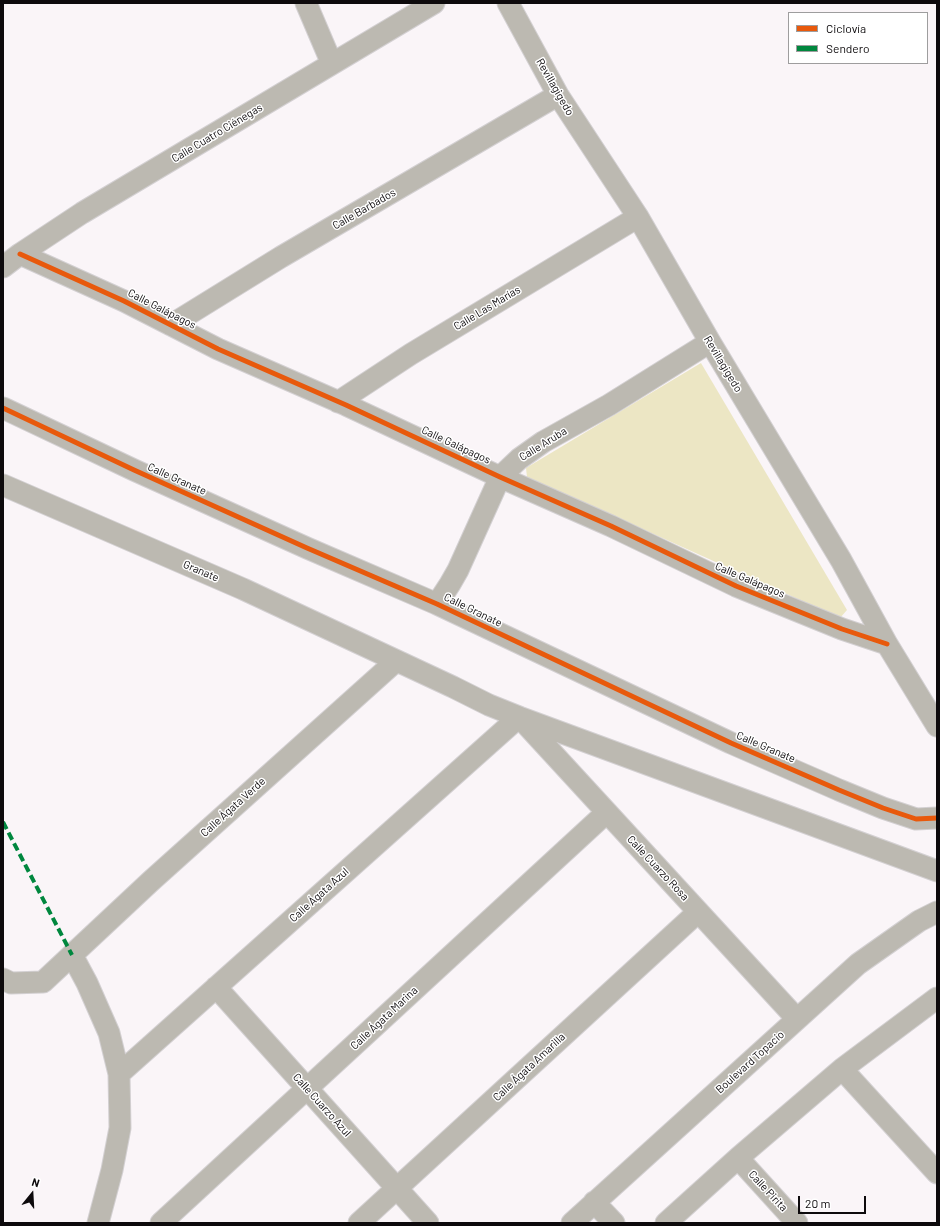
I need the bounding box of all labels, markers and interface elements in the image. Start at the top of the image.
legend [788,12,928,64]
text: Ciclovía [826,21,866,35]
text: Sendero [826,41,870,55]
street label: Revillagigedo [533,56,577,118]
street label: Calle Cuatro Ciénegas [169,101,265,165]
street label: Calle Barbados [330,186,398,232]
street label: Calle Las Marías [451,283,523,333]
street label: Calle Galápagos [126,286,198,332]
street label: Revillagigedo [701,333,745,395]
street label: Calle Galápagos [419,423,493,467]
street label: Calle Aruba [517,424,569,464]
street label: Calle Granate [146,460,208,498]
street label: Granate [181,558,221,584]
street label: Calle Galápagos [713,559,787,601]
street label: Calle Granate [442,590,504,630]
street label: Calle Granate [734,729,798,765]
street label: Calle Ágata Verde [198,774,268,840]
street label: Calle Cuarzo Rosa [624,833,692,903]
street label: Calle Ágata Azul [287,865,351,925]
street label: Calle Ágata Marina [348,984,420,1052]
street label: Boulevard Topacio [713,1028,787,1096]
street label: Calle Ágata Amarilla [490,1030,568,1104]
street label: Calle Cuarzo Azul [290,1071,354,1139]
street label: Calle Pirita [746,1168,790,1214]
north arrow [12,1174,52,1214]
text: N [30,1175,41,1189]
scale bar [800,1188,868,1214]
text: 20 m [805,1196,831,1210]

